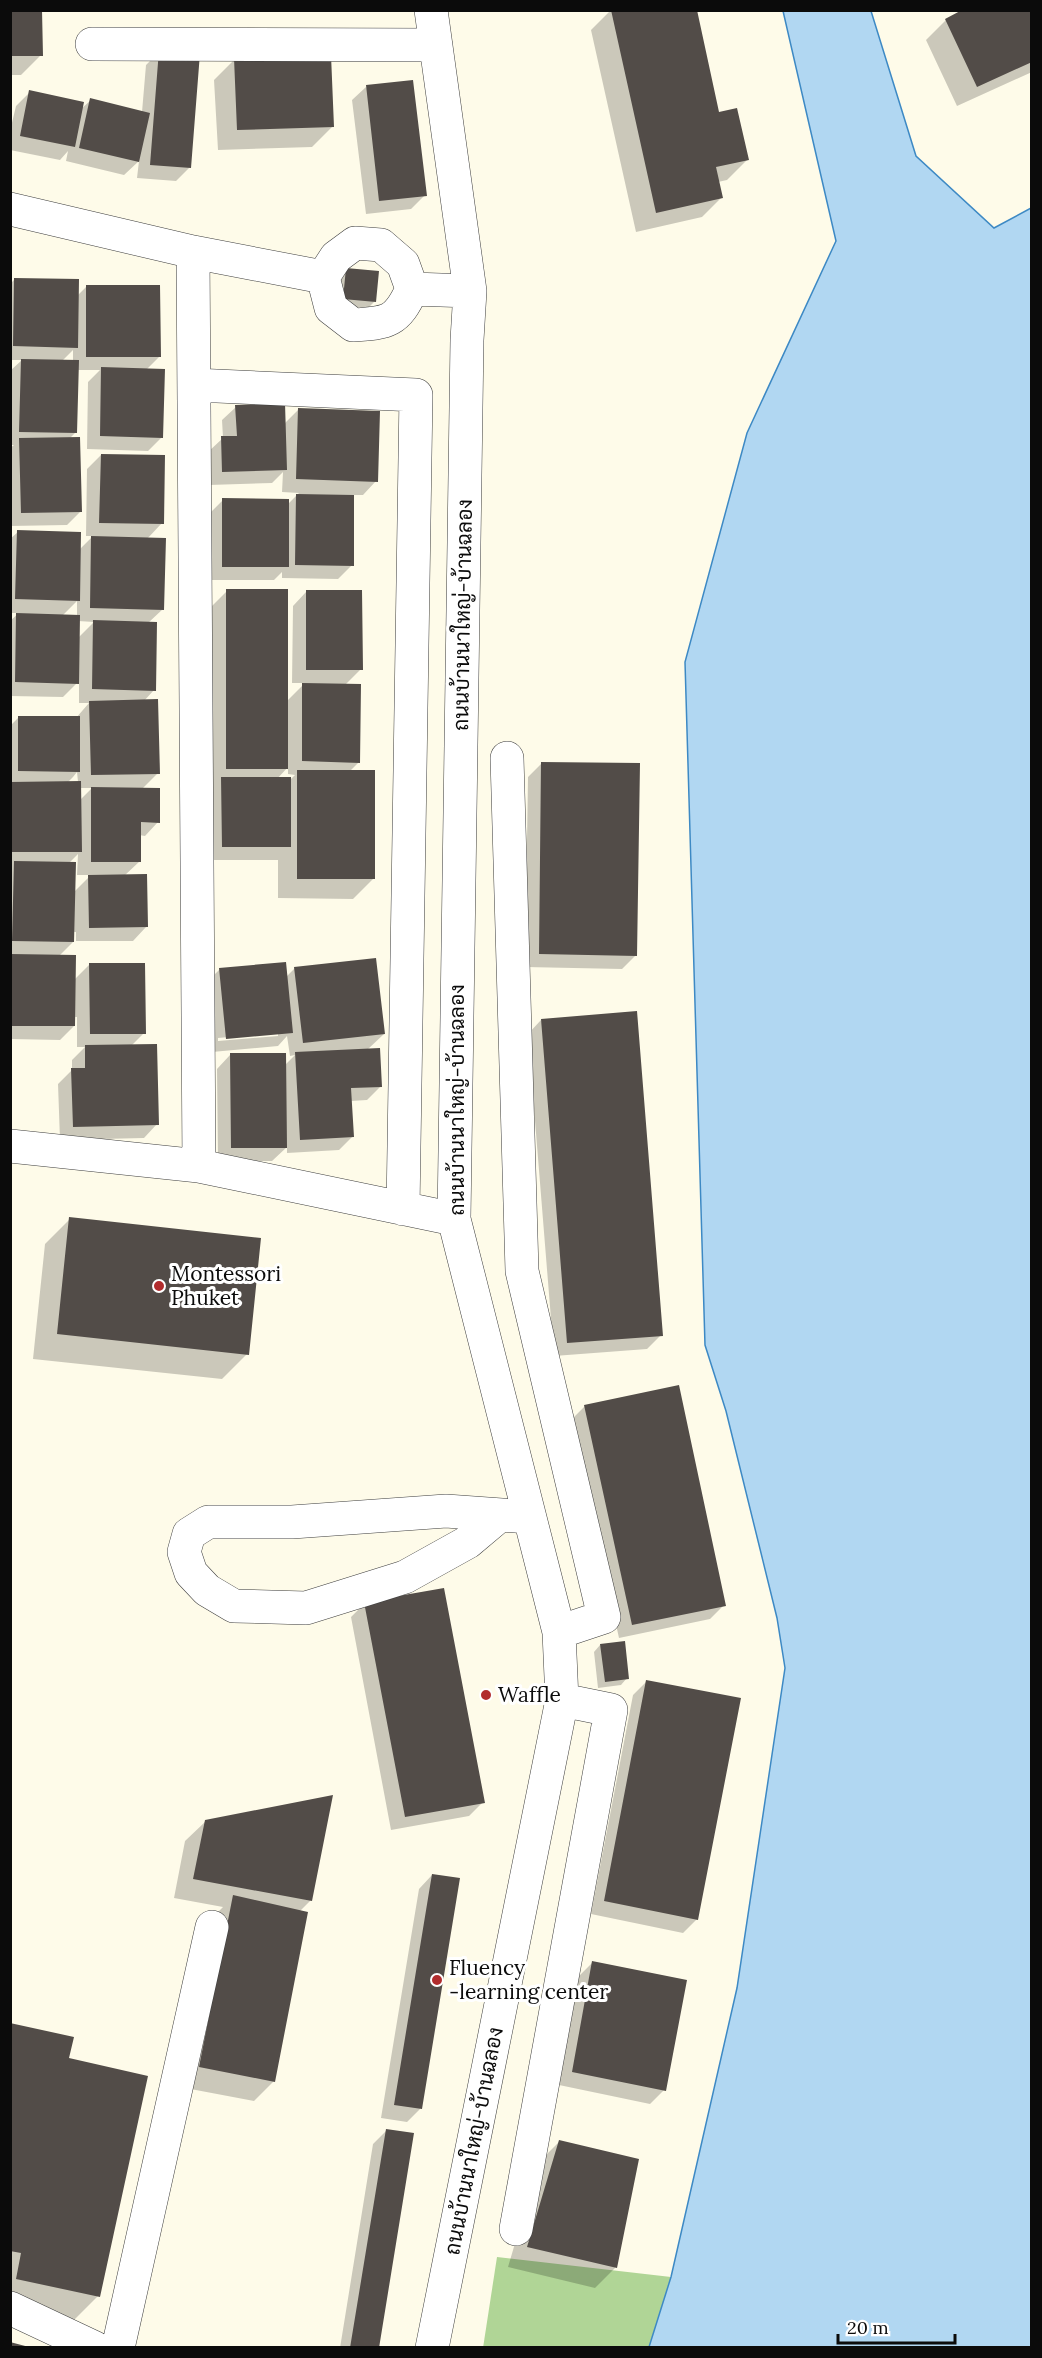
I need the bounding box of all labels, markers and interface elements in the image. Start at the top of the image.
street label: ถนนบ้านนาใหญ่-บ้านฉลอง [447,499,478,731]
street label: ถนนบ้านนาใหญ่-บ้านฉลอง [443,984,470,1216]
place label: Montessori Phuket [171,1260,281,1311]
marker: Montessori Phuket [152,1279,166,1293]
place label: Waffle [498,1681,561,1708]
marker: Waffle [479,1688,493,1702]
place label: Fluency -learning center [449,1954,608,2005]
marker: Fluency -learning center [430,1973,444,1987]
street label: ถนนบ้านนาใหญ่-บ้านฉลอง [438,2025,509,2257]
scale bar [838,2307,955,2345]
text: 20 m [847,2316,889,2339]

